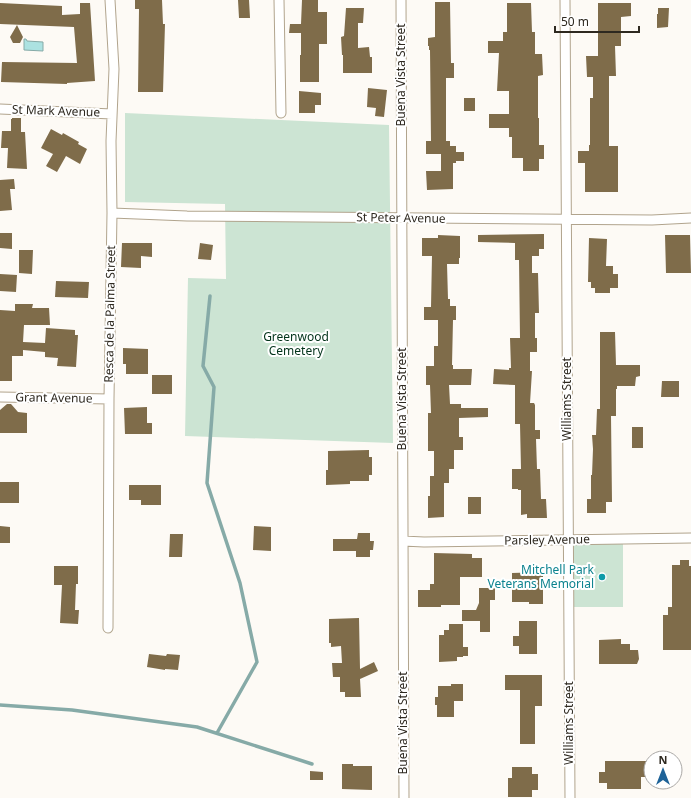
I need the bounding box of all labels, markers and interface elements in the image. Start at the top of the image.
scale bar [555,8,639,34]
text: 50 m [561,13,589,30]
street label: Buena Vista Street [392,23,409,127]
street label: St Mark Avenue [12,100,101,121]
street label: St Peter Avenue [356,208,446,227]
street label: Resca de la Palma Street [100,244,119,383]
park label: Greenwood Cemetery [263,328,329,359]
street label: Buena Vista Street [393,347,410,451]
street label: Williams Street [558,356,575,441]
street label: Grant Avenue [15,388,93,407]
street label: Parsley Avenue [504,530,590,549]
place label: Mitchell Park Veterans Memorial [487,561,595,592]
marker: Mitchell Park Veterans Memorial [597,572,607,582]
street label: Buena Vista Street [394,671,411,775]
street label: Williams Street [560,680,577,765]
north arrow [643,750,683,790]
text: N [659,752,667,767]

